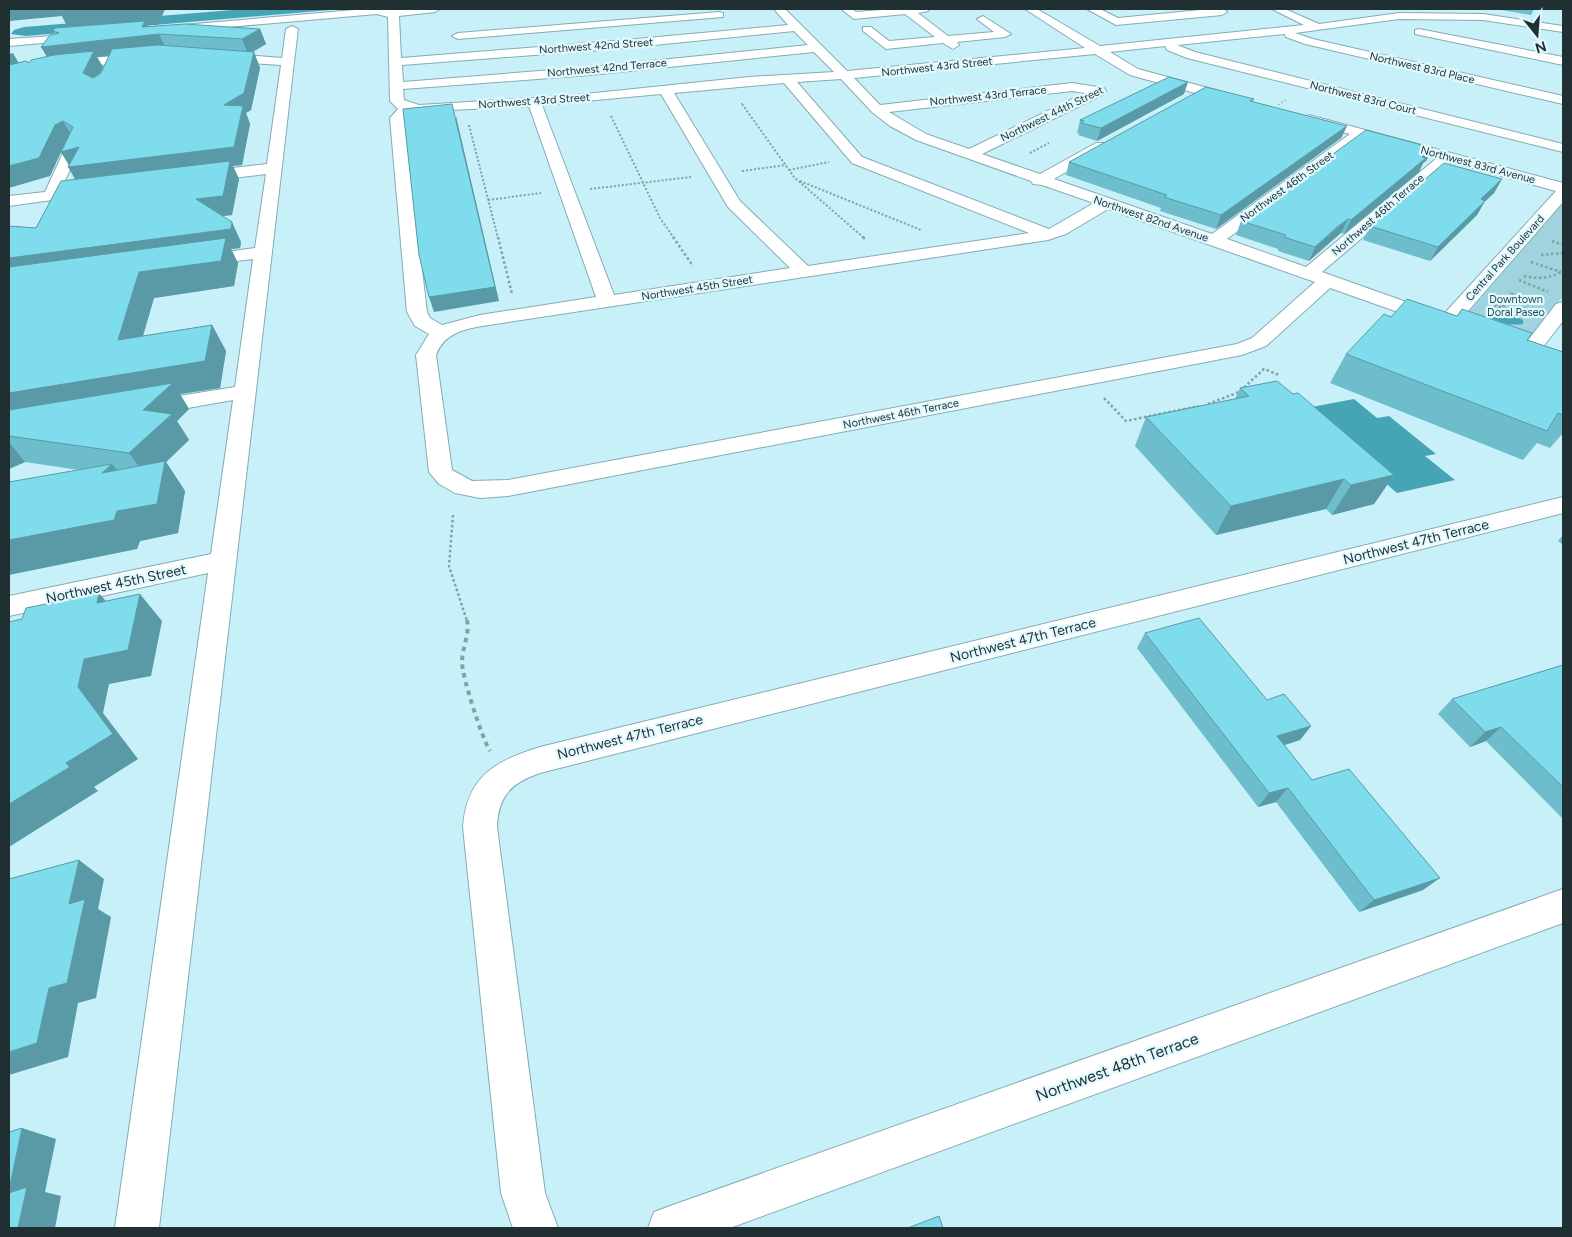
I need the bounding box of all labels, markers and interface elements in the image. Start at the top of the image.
north arrow [1512,10,1562,60]
street label: Northwest 42nd Street [538,36,654,56]
text: N [1533,37,1548,57]
street label: Northwest 83rd Place [1368,50,1476,86]
street label: Northwest 43rd Street [881,55,993,79]
street label: Northwest 42nd Terrace [547,56,667,80]
street label: Northwest 83rd Court [1308,78,1418,118]
street label: Northwest 43rd Terrace [929,83,1047,109]
street label: Northwest 44th Street [998,83,1106,145]
street label: Northwest 43rd Street [478,91,590,111]
street label: Northwest 83rd Avenue [1419,143,1537,187]
street label: Northwest 46th Street [1238,149,1336,225]
street label: Northwest 46th Terrace [1329,171,1427,259]
street label: Northwest 82nd Avenue [1092,193,1210,245]
street label: Central Park Boulevard [1463,212,1547,304]
street label: Northwest 45th Street [641,273,753,303]
park label: Downtown Doral Paseo [1487,293,1545,319]
street label: Northwest 46th Terrace [842,396,960,432]
street label: Northwest 47th Terrace [1341,516,1491,568]
street label: Northwest 45th Street [44,561,188,607]
street label: Northwest 47th Terrace [948,614,1098,666]
street label: Northwest 47th Terrace [555,711,705,763]
street label: Northwest 48th Terrace [1033,1029,1201,1105]

